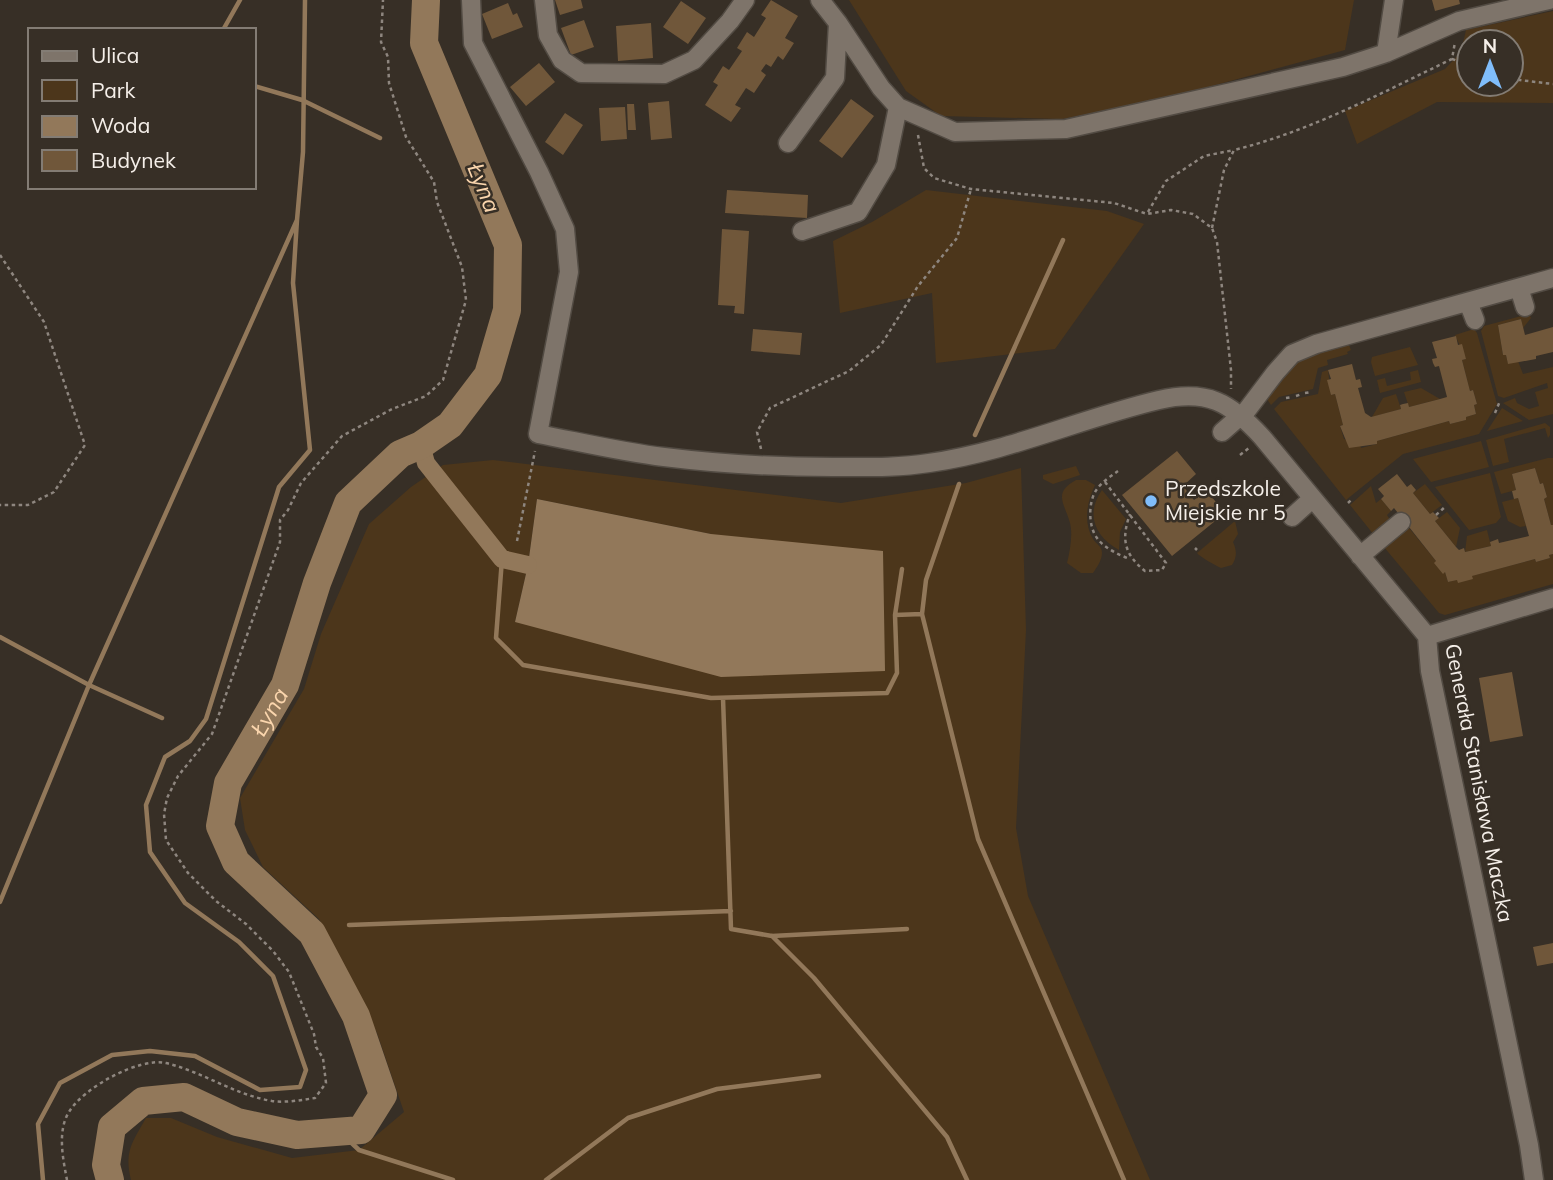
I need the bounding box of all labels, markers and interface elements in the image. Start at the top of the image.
legend [28,28,256,189]
north arrow [1455,28,1525,98]
text: N [1483,34,1497,58]
text: Ulica [91,42,139,68]
text: Park [91,77,135,103]
text: Woda [91,112,150,138]
text: Budynek [91,147,176,173]
water label: Łyna [461,158,508,217]
place label: Przedszkole Miejskie nr 5 [1165,475,1286,525]
marker: Przedszkole Miejskie nr 5 [1143,493,1159,509]
street label: Generała Stanisława Maczka [1440,641,1520,924]
water label: Łyna [243,682,294,742]

